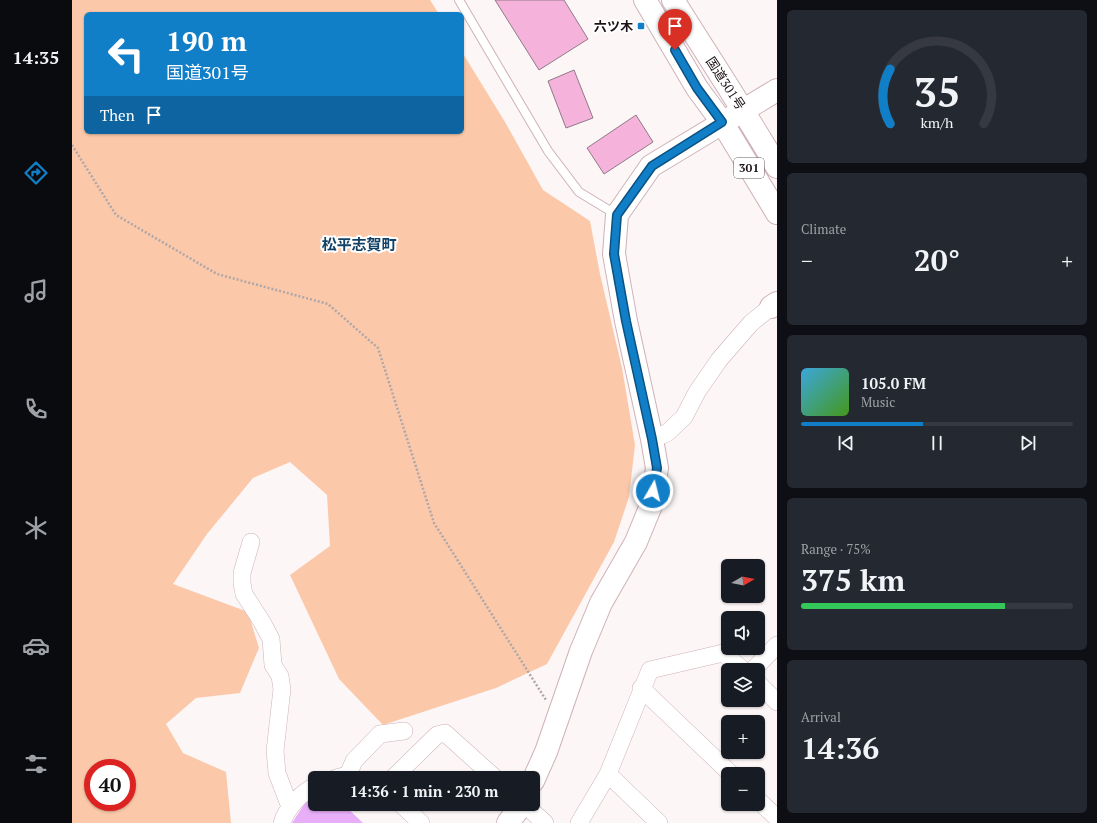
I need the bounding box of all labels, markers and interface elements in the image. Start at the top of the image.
pin [658,9,692,50]
icon: arrive [664,15,686,37]
place label: 六ツ木 [594,17,634,35]
marker: 六ツ木 [636,21,646,31]
text: 190 m [166,22,247,59]
icon: left [100,28,152,80]
text: 14:35 [13,45,59,69]
street label: 国道301号 [702,53,750,113]
text: 国道301号 [166,60,249,84]
text: 35 [913,64,961,119]
icon: arrive [143,104,165,126]
text: Then [100,105,135,125]
text: km/h [921,113,954,132]
road number: 301 [734,158,764,178]
icon: directions [22,159,50,187]
text: Climate [801,220,846,238]
district label: 松平志賀町 [321,234,397,254]
text: 20° [914,240,960,280]
text: − [801,246,813,275]
text: + [1061,246,1073,275]
icon: music [22,277,50,305]
text: 105.0 FM [861,373,926,393]
text: Music [861,393,895,411]
icon: phone [22,395,50,423]
icon: previous [835,432,857,454]
icon: pause [926,432,948,454]
icon: next [1017,432,1039,454]
position arrow [632,470,674,512]
icon: climate [22,514,50,542]
text: Range · 75% [801,540,871,558]
north arrow [721,559,765,603]
map controls [721,559,765,811]
text: 375 km [801,560,905,600]
button: sound [721,611,765,655]
icon: car [22,632,50,660]
button: layers [721,663,765,707]
text: Arrival [801,708,841,726]
button: + [721,715,765,759]
text: 14:36 [801,728,879,768]
icon: filters [22,750,50,778]
speed limit sign: 40 [84,759,136,811]
button: − [721,767,765,811]
text: 14:36 · 1 min · 230 m [350,781,498,801]

